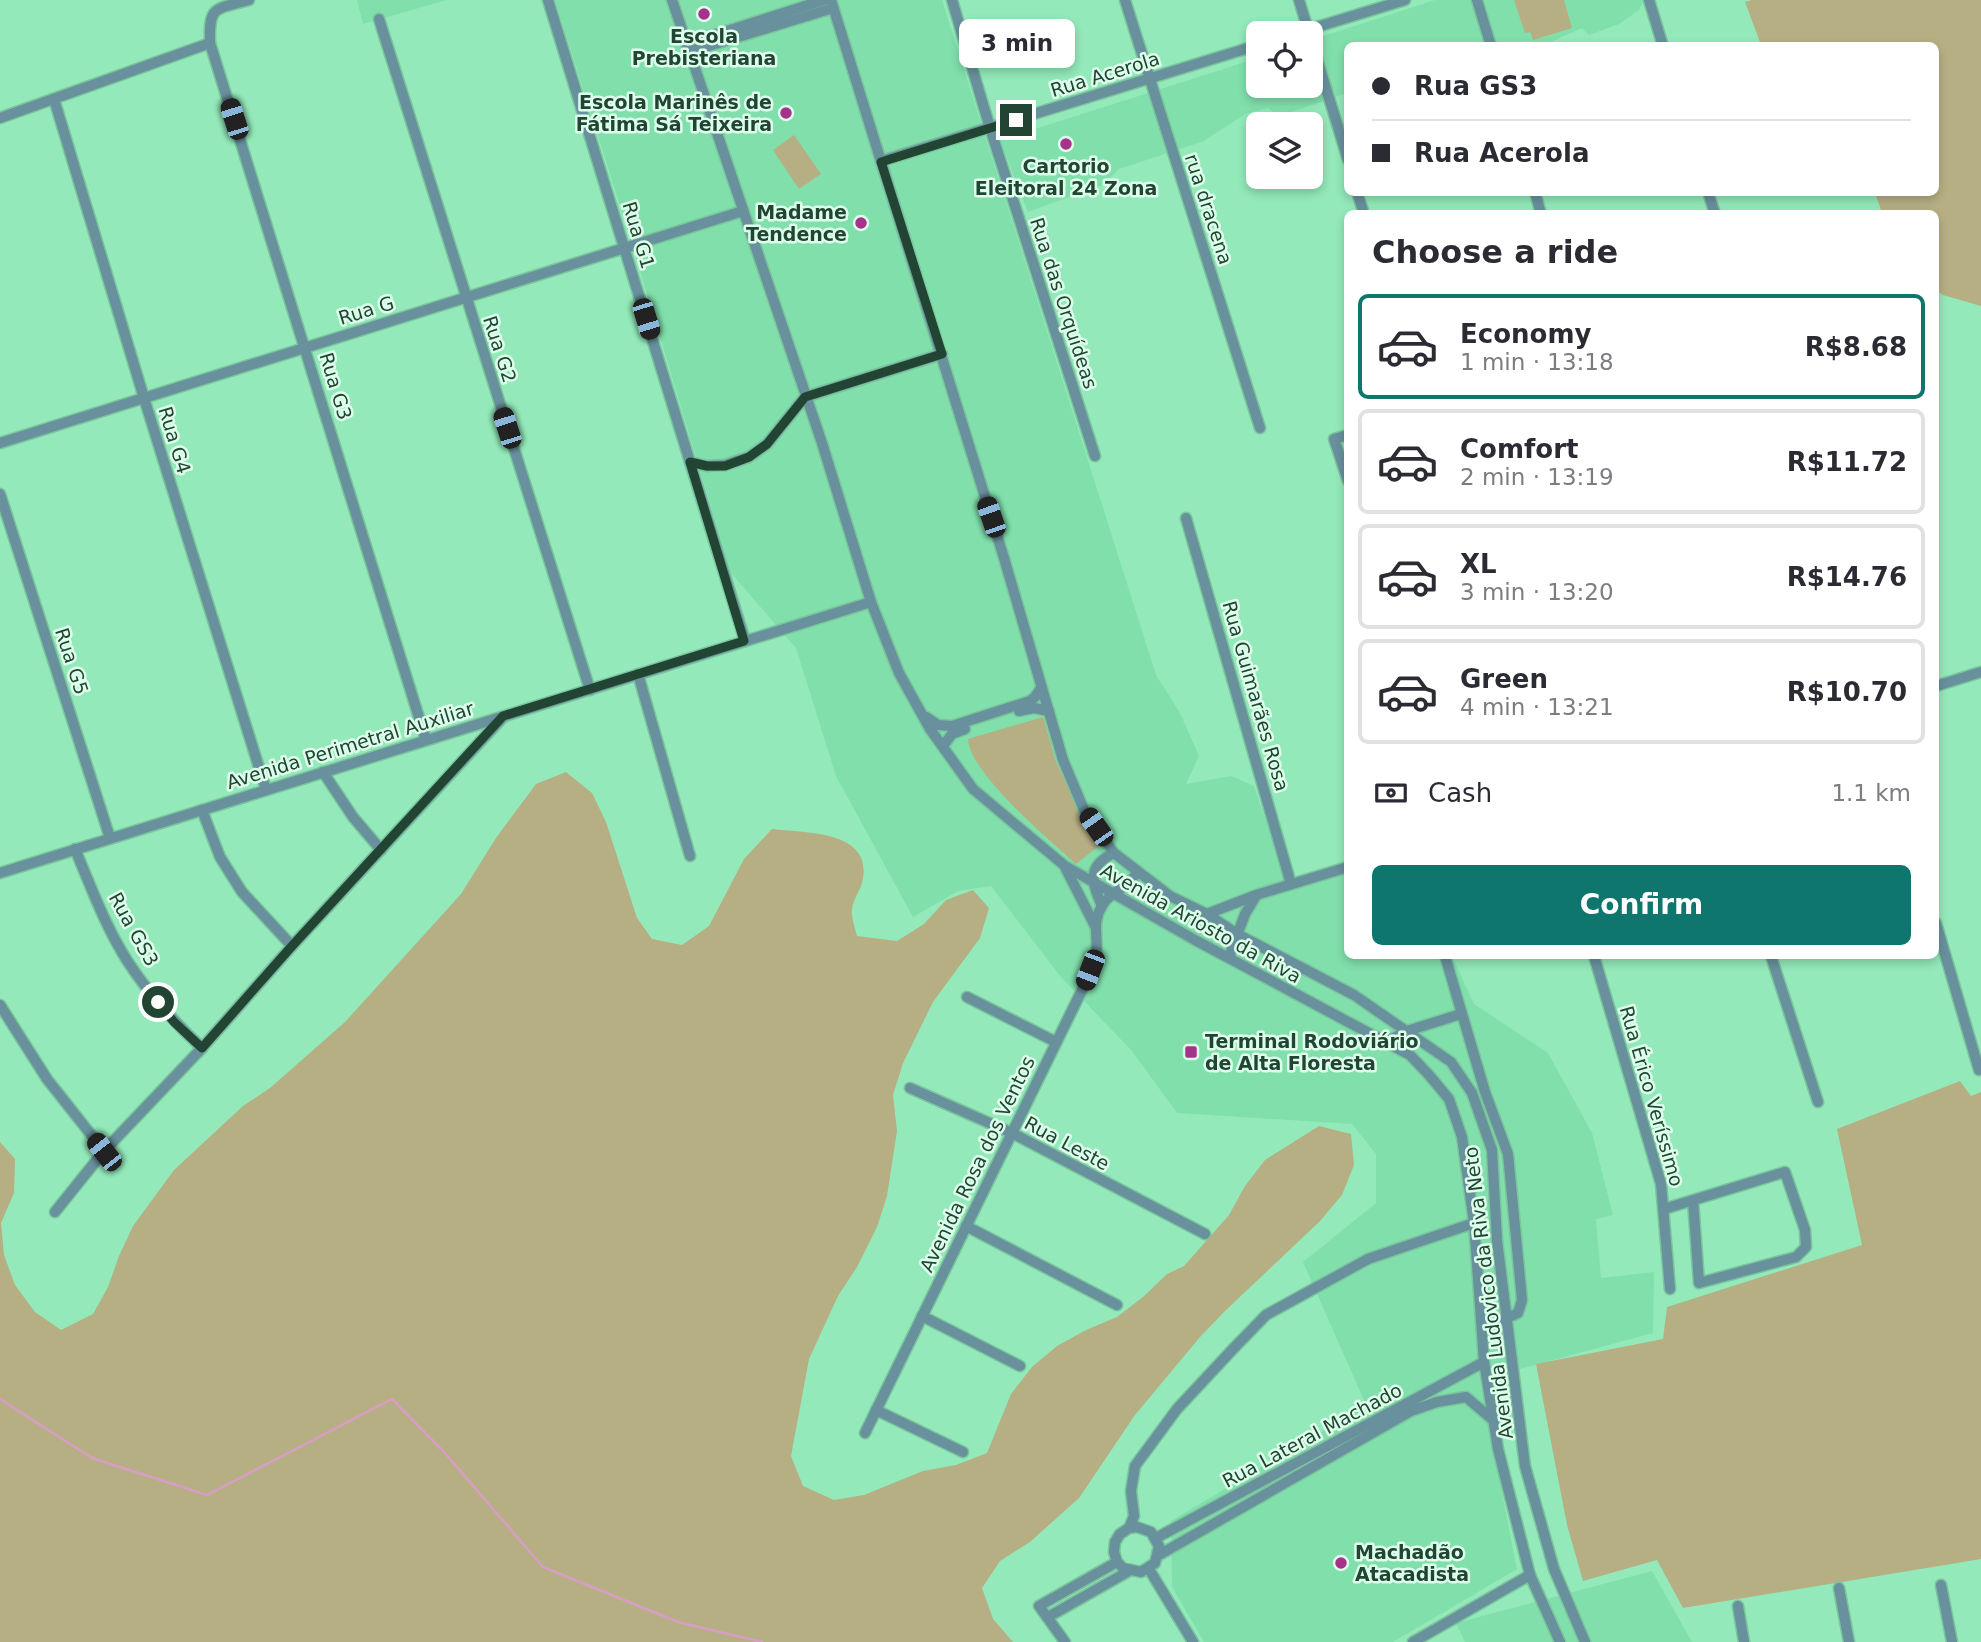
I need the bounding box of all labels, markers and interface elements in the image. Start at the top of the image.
marker: Escola Prebisteriana [696,6,712,22]
callout: 3 min [958,18,1074,68]
map controls [1246,21,1323,189]
button: locate [1246,21,1323,98]
place label: Escola Prebisteriana [632,25,776,69]
text: 3 min [981,30,1053,56]
street label: Rua Acerola [1048,47,1162,101]
text: Rua GS3 [1414,71,1537,101]
place label: Escola Marinês de Fátima Sá Teixeira [576,91,772,135]
car [218,96,251,142]
route end [1000,104,1032,136]
marker: Escola Marinês de Fátima Sá Teixeira [778,105,794,121]
button: layers [1246,112,1323,189]
marker: Cartorio Eleitoral 24 Zona [1058,136,1074,152]
text: Rua Acerola [1414,138,1589,168]
street label: rua dracena [1181,151,1237,267]
place label: Cartorio Eleitoral 24 Zona [975,155,1157,199]
street label: Rua G1 [618,199,660,271]
place label: Madame Tendence [746,201,847,245]
marker: Madame Tendence [853,215,869,231]
street label: Rua das Orquídeas [1026,215,1102,391]
text: Choose a ride [1372,233,1618,271]
street label: Rua G [336,291,396,329]
car [630,296,663,342]
street label: Rua G2 [479,313,521,385]
icon: car [1376,315,1439,378]
text: Economy [1460,319,1591,349]
text: R$8.68 [1805,332,1907,362]
text: 1 min · 13:18 [1460,349,1614,375]
street label: Rua G3 [315,350,357,422]
street label: Rua G4 [154,404,196,476]
car [491,405,524,451]
icon: car [1376,430,1439,493]
text: Comfort [1460,434,1578,464]
text: R$11.72 [1787,447,1907,477]
text: 2 min · 13:19 [1460,464,1614,490]
car [975,494,1008,540]
icon: car [1376,545,1439,608]
text: XL [1460,549,1497,579]
text: R$14.76 [1787,562,1907,592]
text: 3 min · 13:20 [1460,579,1614,605]
street label: Rua Guimarães Rosa [1218,598,1294,794]
street label: Rua G5 [51,625,93,697]
icon: car [1376,660,1439,723]
text: Green [1460,664,1548,694]
text: R$10.70 [1787,677,1907,707]
text: 4 min · 13:21 [1460,694,1614,720]
street label: Avenida Perimetral Auxiliar [224,697,476,793]
icon: cash [1372,774,1410,812]
text: Cash [1428,778,1492,808]
text: 1.1 km [1831,780,1911,806]
car [1076,804,1117,850]
street label: Avenida Ariosto da Riva [1097,859,1305,987]
button: Confirm [1372,865,1911,945]
street label: Rua GS3 [105,888,163,970]
car [1073,947,1108,993]
route start [142,986,174,1018]
street label: Rua Érico Veríssimo [1616,1003,1688,1189]
place label: Terminal Rodoviário de Alta Floresta [1205,1030,1418,1074]
marker: Terminal Rodoviário de Alta Floresta [1183,1044,1199,1060]
street label: Avenida Rosa dos Ventos [915,1053,1039,1275]
street label: Rua Leste [1021,1111,1113,1175]
car [83,1129,126,1175]
street label: Avenida Ludovico da Riva Neto [1459,1145,1517,1441]
street label: Rua Lateral Machado [1219,1378,1405,1492]
place label: Machadão Atacadista [1355,1541,1469,1585]
marker: Machadão Atacadista [1333,1555,1349,1571]

